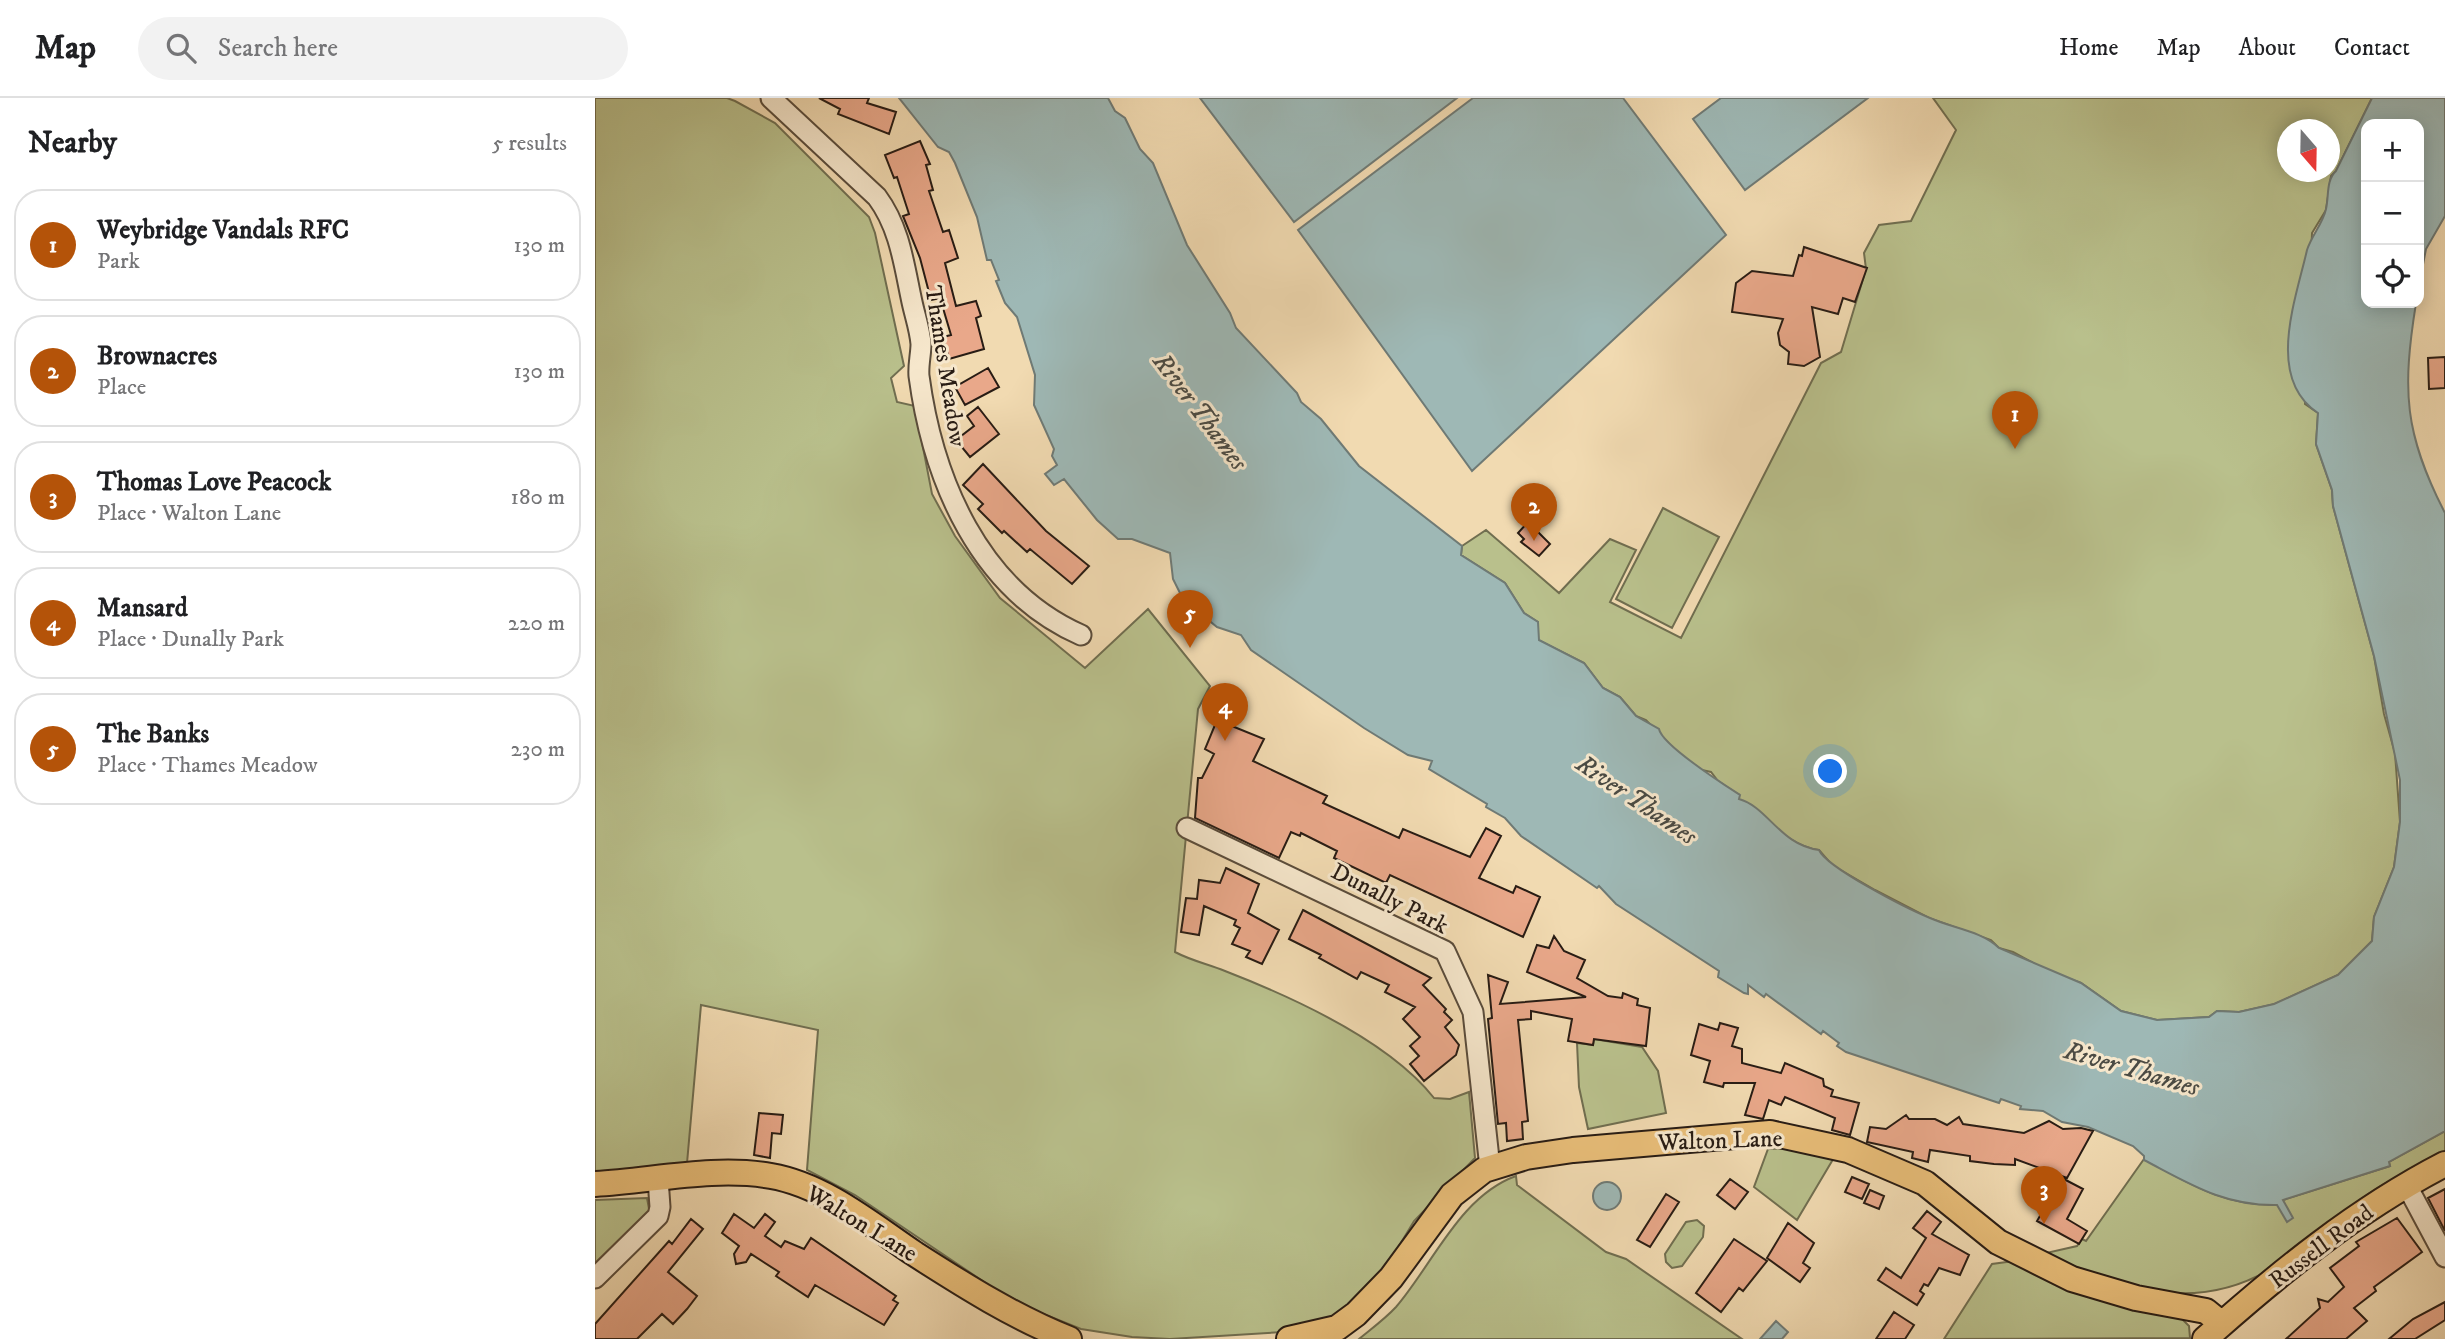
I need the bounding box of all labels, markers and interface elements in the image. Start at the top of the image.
search box [138,17,628,80]
text: Map [35,28,96,69]
icon: search [162,29,200,67]
text: Search here [218,32,338,65]
text: Home [2059,33,2118,63]
text: Map [2156,33,2201,63]
text: About [2239,33,2296,63]
text: Contact [2334,33,2410,63]
north arrow [2277,119,2340,182]
map controls [2361,119,2424,308]
button: + [2361,119,2424,182]
text: Nearby [28,125,117,162]
text: 5 results [492,129,567,158]
button: − [2361,182,2424,245]
text: Weybridge Vandals RFC [97,214,349,247]
text: 1 [49,231,57,260]
text: 130 m [513,231,565,260]
button: locate [2361,245,2424,308]
text: Park [97,247,140,276]
street label: Thames Meadow [917,283,973,450]
text: Brownacres [97,340,217,373]
water label: River Thames [1144,346,1255,478]
text: 2 [47,357,59,386]
text: 130 m [513,357,565,386]
text: Place [97,373,146,402]
pin: 1 [1992,391,2038,449]
text: Thomas Love Peacock [97,466,331,499]
text: 3 [49,483,57,512]
text: 180 m [510,483,565,512]
pin: 2 [1511,483,1557,541]
text: Place · Walton Lane [97,499,281,528]
pin: 5 [1167,590,1213,648]
text: Mansard [97,592,188,625]
text: 4 [46,609,60,638]
text: 220 m [508,609,565,638]
text: Place · Dunally Park [97,625,284,654]
pin: 4 [1202,683,1248,741]
text: The Banks [97,718,209,751]
text: 5 [47,735,59,764]
text: 230 m [511,735,565,764]
water label: River Thames [1569,747,1704,853]
text: Place · Thames Meadow [97,751,318,780]
your location [1813,754,1847,788]
street label: Dunally Park [1326,857,1453,941]
water label: River Thames [2059,1034,2204,1105]
street label: Walton Lane [1656,1124,1783,1158]
pin: 3 [2021,1166,2067,1224]
street label: Walton Lane [799,1178,923,1269]
street label: Russell Road [2264,1198,2380,1296]

